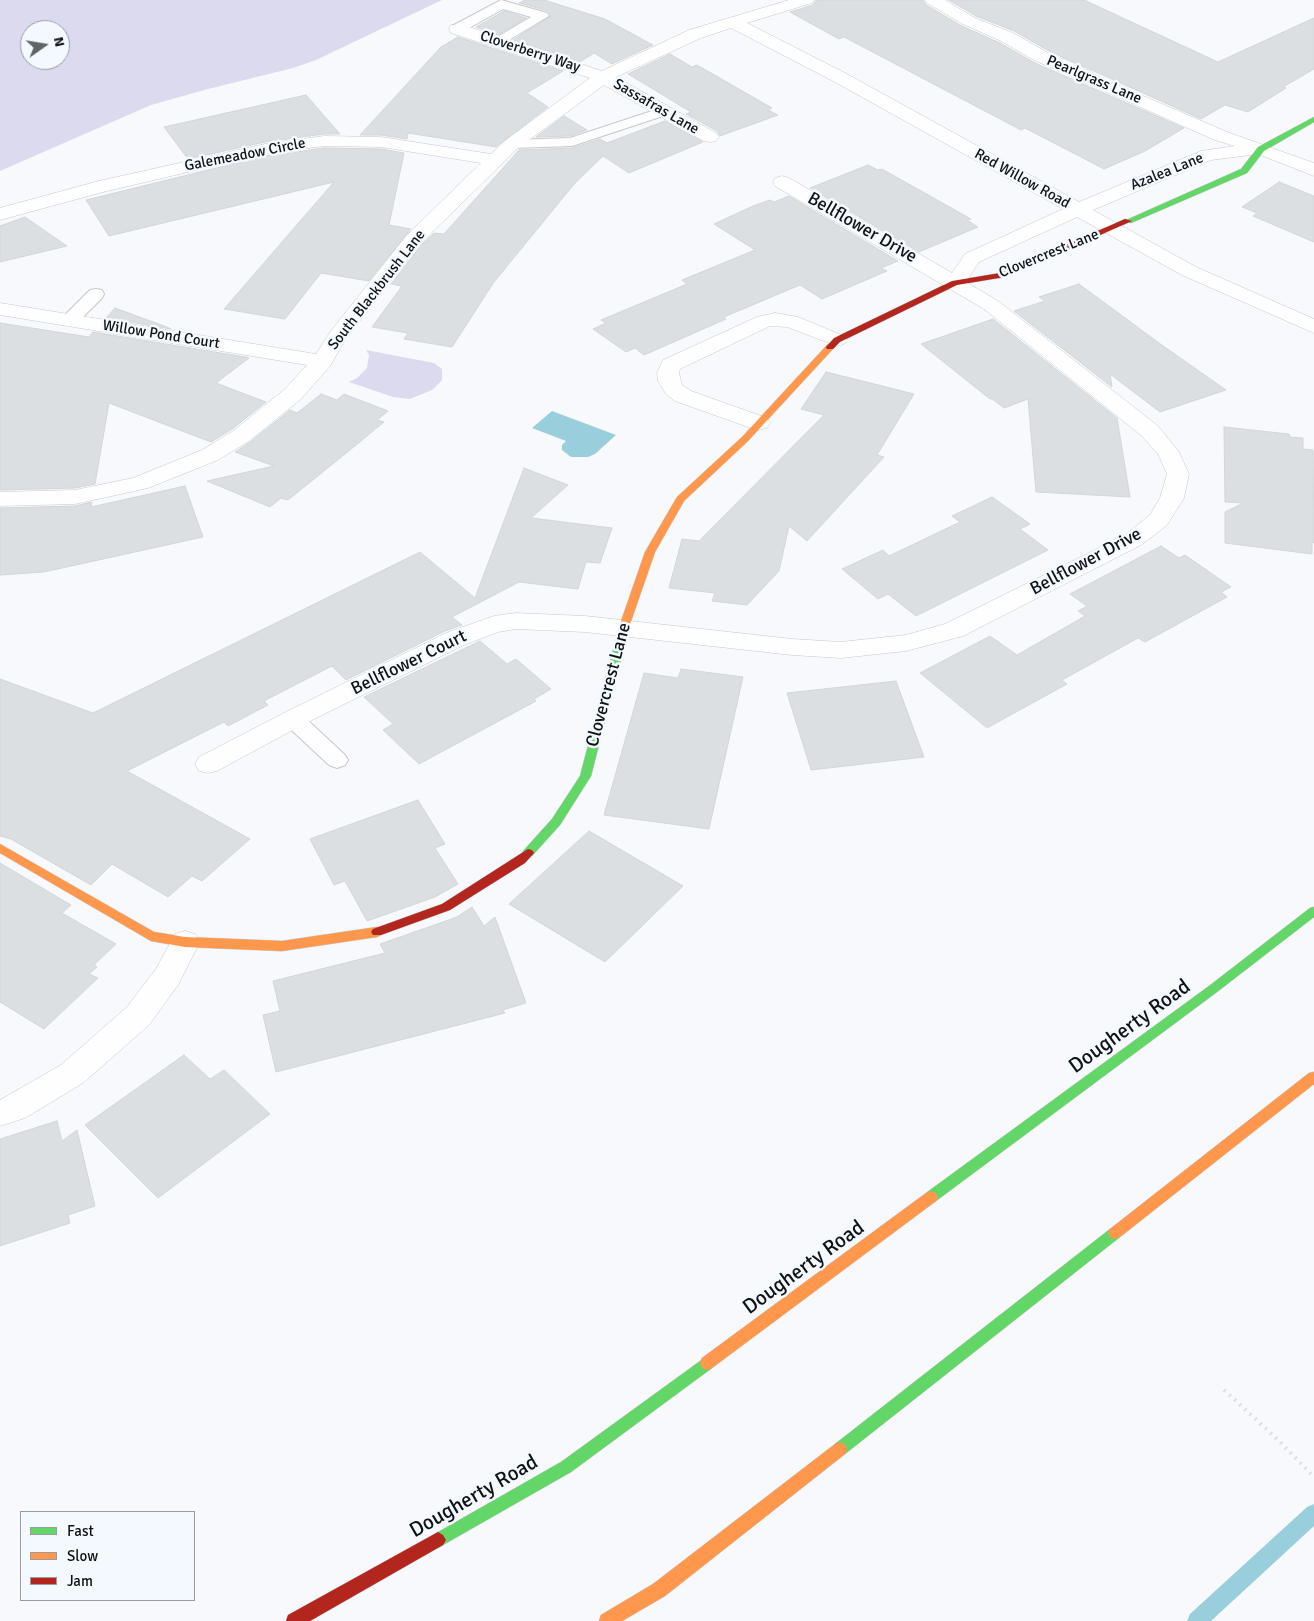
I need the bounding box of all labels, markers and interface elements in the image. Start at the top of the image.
north arrow [20,20,70,70]
street label: Cloverberry Way [478,27,582,77]
text: N [50,35,69,48]
street label: Pearlgrass Lane [1044,52,1144,108]
street label: Sassafras Lane [610,75,702,139]
street label: Galemeadow Circle [183,134,307,176]
street label: Red Willow Road [971,145,1073,213]
street label: Azalea Lane [1128,149,1206,195]
street label: Bellflower Drive [803,188,921,268]
street label: South Blackbrush Lane [325,226,429,354]
street label: Clovercrest Lane [996,226,1102,282]
street label: Willow Pond Court [101,317,221,353]
street label: Bellflower Drive [1027,524,1145,600]
street label: Clovercrest Lane [582,621,636,749]
street label: Bellflower Court [348,626,470,700]
street label: Dougherty Road [1064,974,1196,1080]
street label: Dougherty Road [738,1215,870,1321]
street label: Dougherty Road [405,1450,543,1544]
legend [20,1511,195,1601]
text: Fast [67,1522,94,1540]
text: Slow [67,1547,98,1565]
text: Jam [67,1572,93,1590]

